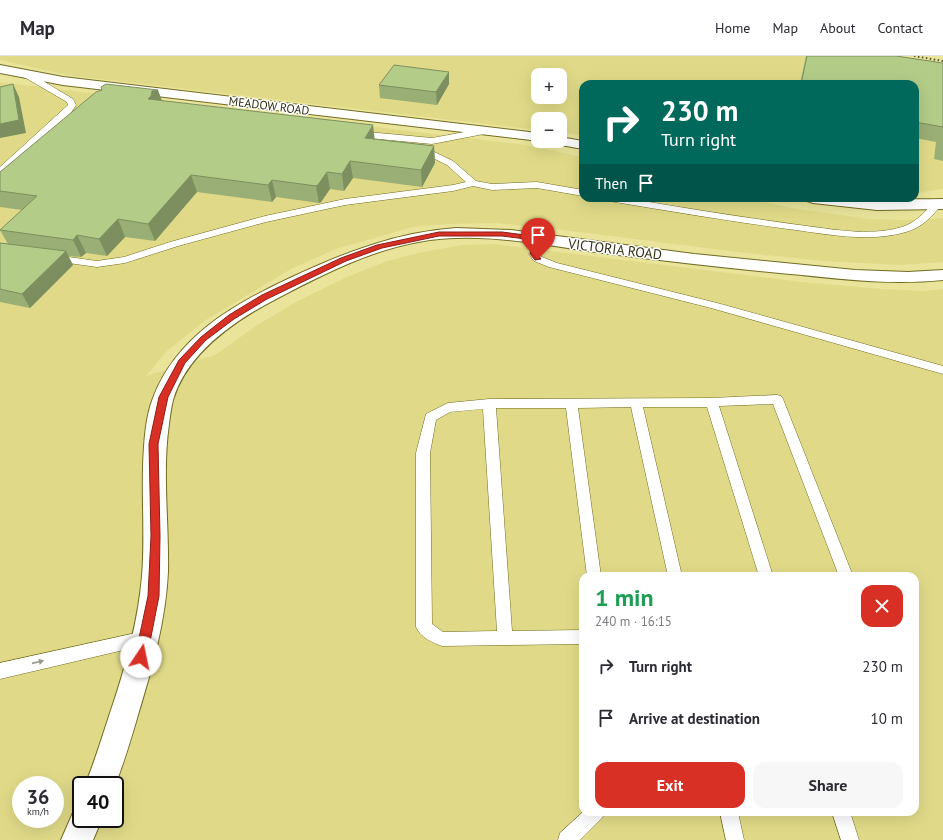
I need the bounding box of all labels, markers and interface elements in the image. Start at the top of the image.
text: Map [20,16,55,40]
text: Home [715,19,750,37]
text: Map [772,19,798,37]
text: About [820,19,856,37]
text: Contact [878,19,923,37]
map controls [531,68,567,148]
button: + [531,68,567,104]
text: 230 m [661,92,738,129]
street label: MEADOW ROAD [228,93,310,118]
icon: right [595,96,647,148]
button: − [531,112,567,148]
text: Turn right [661,128,736,151]
icon: arrive [635,172,657,194]
text: Then [595,174,627,193]
pin [521,218,555,259]
icon: arrive [527,224,549,246]
street label: VICTORIA ROAD [566,234,663,264]
text: 1 min [595,582,654,613]
button: close [861,585,903,627]
text: 240 m · 16:15 [595,613,672,630]
position arrow [120,636,162,678]
icon: right [595,655,617,677]
text: Turn right [629,657,692,676]
text: 230 m [862,657,903,676]
one-way arrow [32,659,44,665]
icon: arrive [595,707,617,729]
text: Arrive at destination [629,709,760,728]
text: 10 m [870,709,903,728]
button: Exit [595,762,745,808]
button: Share [753,762,903,808]
speed limit sign: 40 [72,776,124,828]
text: 36 [27,784,49,810]
text: km/h [27,805,49,818]

